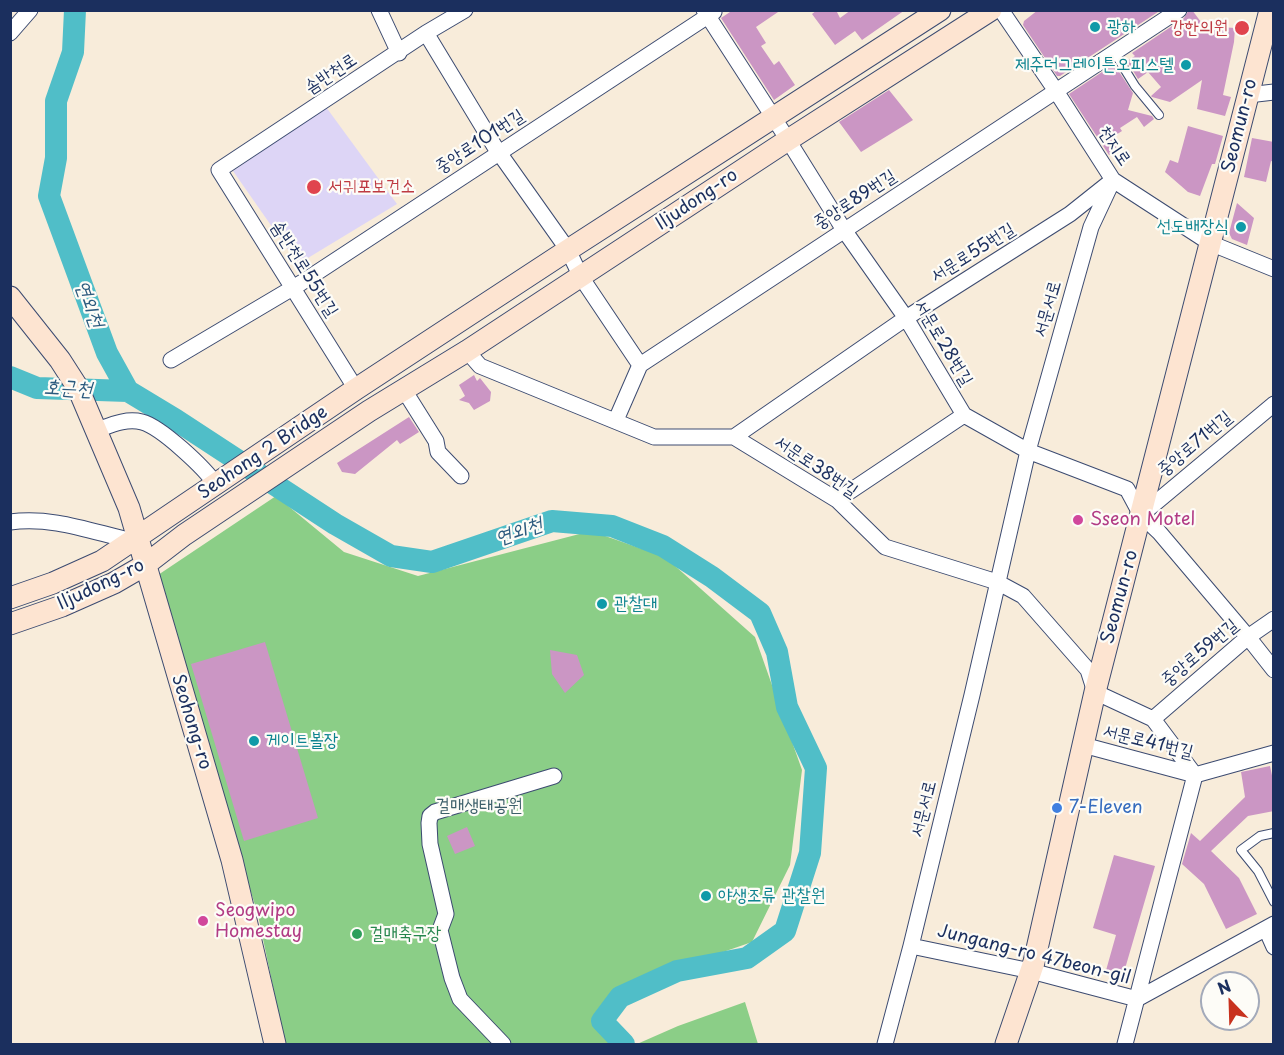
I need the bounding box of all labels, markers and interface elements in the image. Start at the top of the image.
place label: 광하 [1107,16,1136,38]
place label: 강한의원 [1170,17,1228,39]
marker: 강한의원 [1233,19,1251,37]
marker: 광하 [1088,20,1102,34]
street label: 솜반천로 [301,49,361,99]
place label: 제주더그레이튼오피스텔 [1015,54,1174,76]
marker: 제주더그레이튼오피스텔 [1179,58,1193,72]
street label: Seomun-ro [1218,77,1262,175]
street label: 중앙로101번길 [431,105,529,179]
street label: 천지로 [1093,122,1135,170]
street label: Iljudong-ro [652,165,742,235]
street label: 중앙로89번길 [810,165,900,235]
place label: 서귀포보건소 [328,176,415,198]
marker: 서귀포보건소 [305,178,323,196]
place label: 선도배장식 [1157,216,1229,238]
street label: 솜반천로55번길 [266,217,342,321]
street label: 서문로55번길 [927,219,1019,287]
marker: 선도배장식 [1234,220,1248,234]
water label: 연외천 [69,277,109,331]
street label: 서문서로 [1030,278,1066,340]
street label: 서문로28번길 [909,296,977,390]
water label: 호근천 [43,376,93,402]
street label: Seohong 2 Bridge [194,402,332,504]
street label: 중앙로71번길 [1153,407,1237,481]
street label: 서문로38번길 [770,431,862,503]
place label: Sseon Motel [1090,509,1195,531]
water label: 연외천 [492,513,546,551]
marker: Sseon Motel [1071,513,1085,527]
street label: Seomun-ro [1097,548,1143,646]
street label: Iljudong-ro [54,555,148,615]
place label: 관찰대 [614,593,657,615]
marker: 관찰대 [595,597,609,611]
street label: 중앙로59번길 [1157,614,1243,692]
street label: Seohong-ro [166,672,216,772]
street label: 서문로41번길 [1101,720,1195,764]
place label: 게이트볼장 [266,730,338,752]
marker: 게이트볼장 [247,734,261,748]
street label: 서문서로 [907,778,941,840]
park label: 걸매생태공원 [436,795,522,817]
place label: 7-Eleven [1069,797,1143,819]
marker: 7-Eleven [1050,801,1064,815]
place label: 야생조류 관찰원 [718,885,825,907]
marker: 야생조류 관찰원 [699,889,713,903]
place label: Seogwipo Homestay [215,900,302,942]
marker: Seogwipo Homestay [196,914,210,928]
street label: Jungang-ro 47beon-gil [935,921,1133,989]
place label: 걸매축구장 [369,923,441,945]
marker: 걸매축구장 [350,927,364,941]
north arrow [1200,971,1260,1031]
text: N [1213,973,1234,1000]

